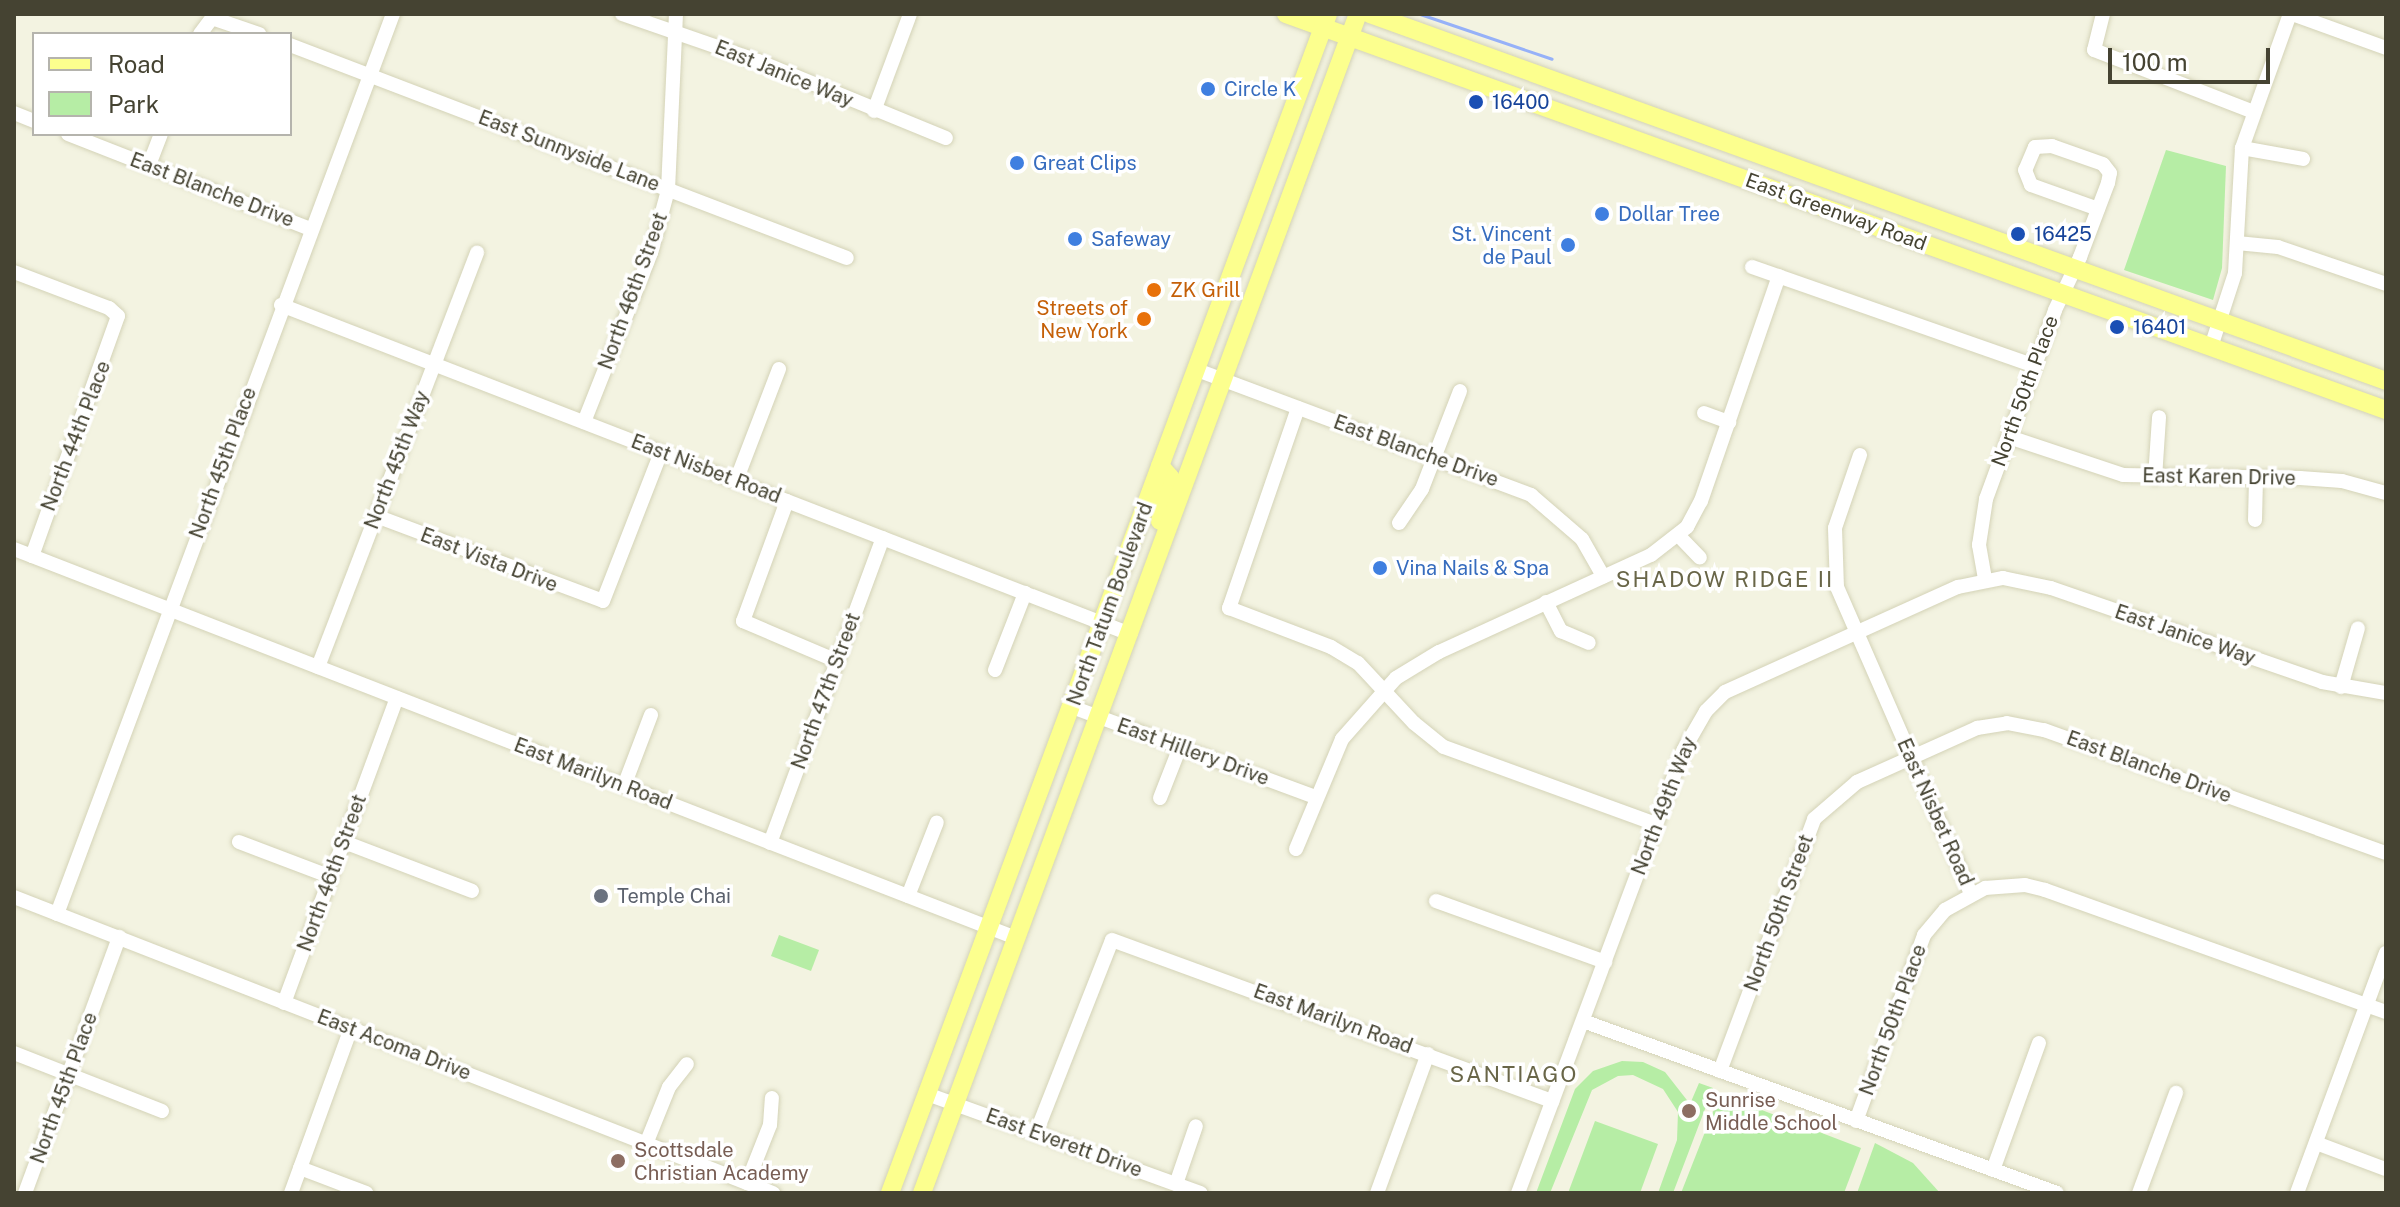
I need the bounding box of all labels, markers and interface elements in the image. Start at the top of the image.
legend [32,32,292,136]
scale bar [2112,32,2274,82]
street label: East Janice Way [711,35,857,113]
text: 100 m [2122,48,2188,76]
text: Road [108,50,165,78]
place label: Circle K [1224,77,1297,101]
marker: Circle K [1199,80,1217,98]
text: Park [108,90,159,118]
place label: 16400 [1492,90,1549,114]
marker: 16400 [1467,93,1485,111]
street label: East Sunnyside Lane [475,105,663,197]
street label: East Blanche Drive [126,148,298,232]
place label: Great Clips [1033,151,1137,175]
marker: Great Clips [1008,154,1026,172]
street label: East Greenway Road [1742,168,1930,256]
place label: Dollar Tree [1618,202,1720,226]
marker: Dollar Tree [1593,205,1611,223]
street label: North 46th Street [593,209,673,373]
place label: St. Vincent de Paul [1451,222,1552,269]
place label: 16425 [2034,222,2092,246]
marker: 16425 [2009,225,2027,243]
place label: Safeway [1091,227,1171,251]
marker: Safeway [1066,230,1084,248]
marker: St. Vincent de Paul [1559,236,1577,254]
place label: ZK Grill [1170,278,1241,302]
marker: ZK Grill [1145,281,1163,299]
place label: Streets of New York [1036,296,1128,343]
marker: Streets of New York [1135,310,1153,328]
street label: North 50th Place [1987,312,2063,470]
place label: 16401 [2133,315,2187,339]
marker: 16401 [2108,318,2126,336]
street label: North 44th Place [36,357,116,515]
street label: North 45th Place [184,384,262,542]
street label: North 45th Way [359,387,435,533]
street label: East Blanche Drive [1330,410,1502,492]
street label: East Nisbet Road [628,429,784,509]
street label: East Karen Drive [2142,464,2296,490]
street label: North Tatum Boulevard [1062,499,1158,709]
street label: East Vista Drive [417,523,561,597]
place label: Vina Nails & Spa [1396,556,1549,580]
marker: Vina Nails & Spa [1371,559,1389,577]
district label: SHADOW RIDGE II [1616,567,1834,593]
street label: East Janice Way [2111,600,2259,670]
street label: North 47th Street [786,609,866,773]
street label: East Hillery Drive [1114,713,1272,791]
street label: East Blanche Drive [2063,726,2235,808]
street label: East Marilyn Road [511,733,675,815]
street label: North 49th Way [1626,733,1702,879]
street label: East Nisbet Road [1892,735,1978,889]
street label: North 46th Street [292,791,372,955]
street label: North 50th Street [1739,831,1819,995]
place label: Temple Chai [617,884,731,908]
marker: Temple Chai [592,887,610,905]
street label: North 50th Place [1855,941,1931,1099]
street label: East Marilyn Road [1250,979,1416,1059]
street label: East Acoma Drive [314,1005,474,1085]
street label: North 45th Place [25,1009,103,1167]
district label: SANTIAGO [1450,1062,1578,1088]
place label: Sunrise Middle School [1705,1088,1838,1135]
marker: Sunrise Middle School [1680,1102,1698,1120]
street label: East Everett Drive [982,1104,1146,1182]
place label: Scottsdale Christian Academy [634,1138,809,1185]
marker: Scottsdale Christian Academy [609,1152,627,1170]

